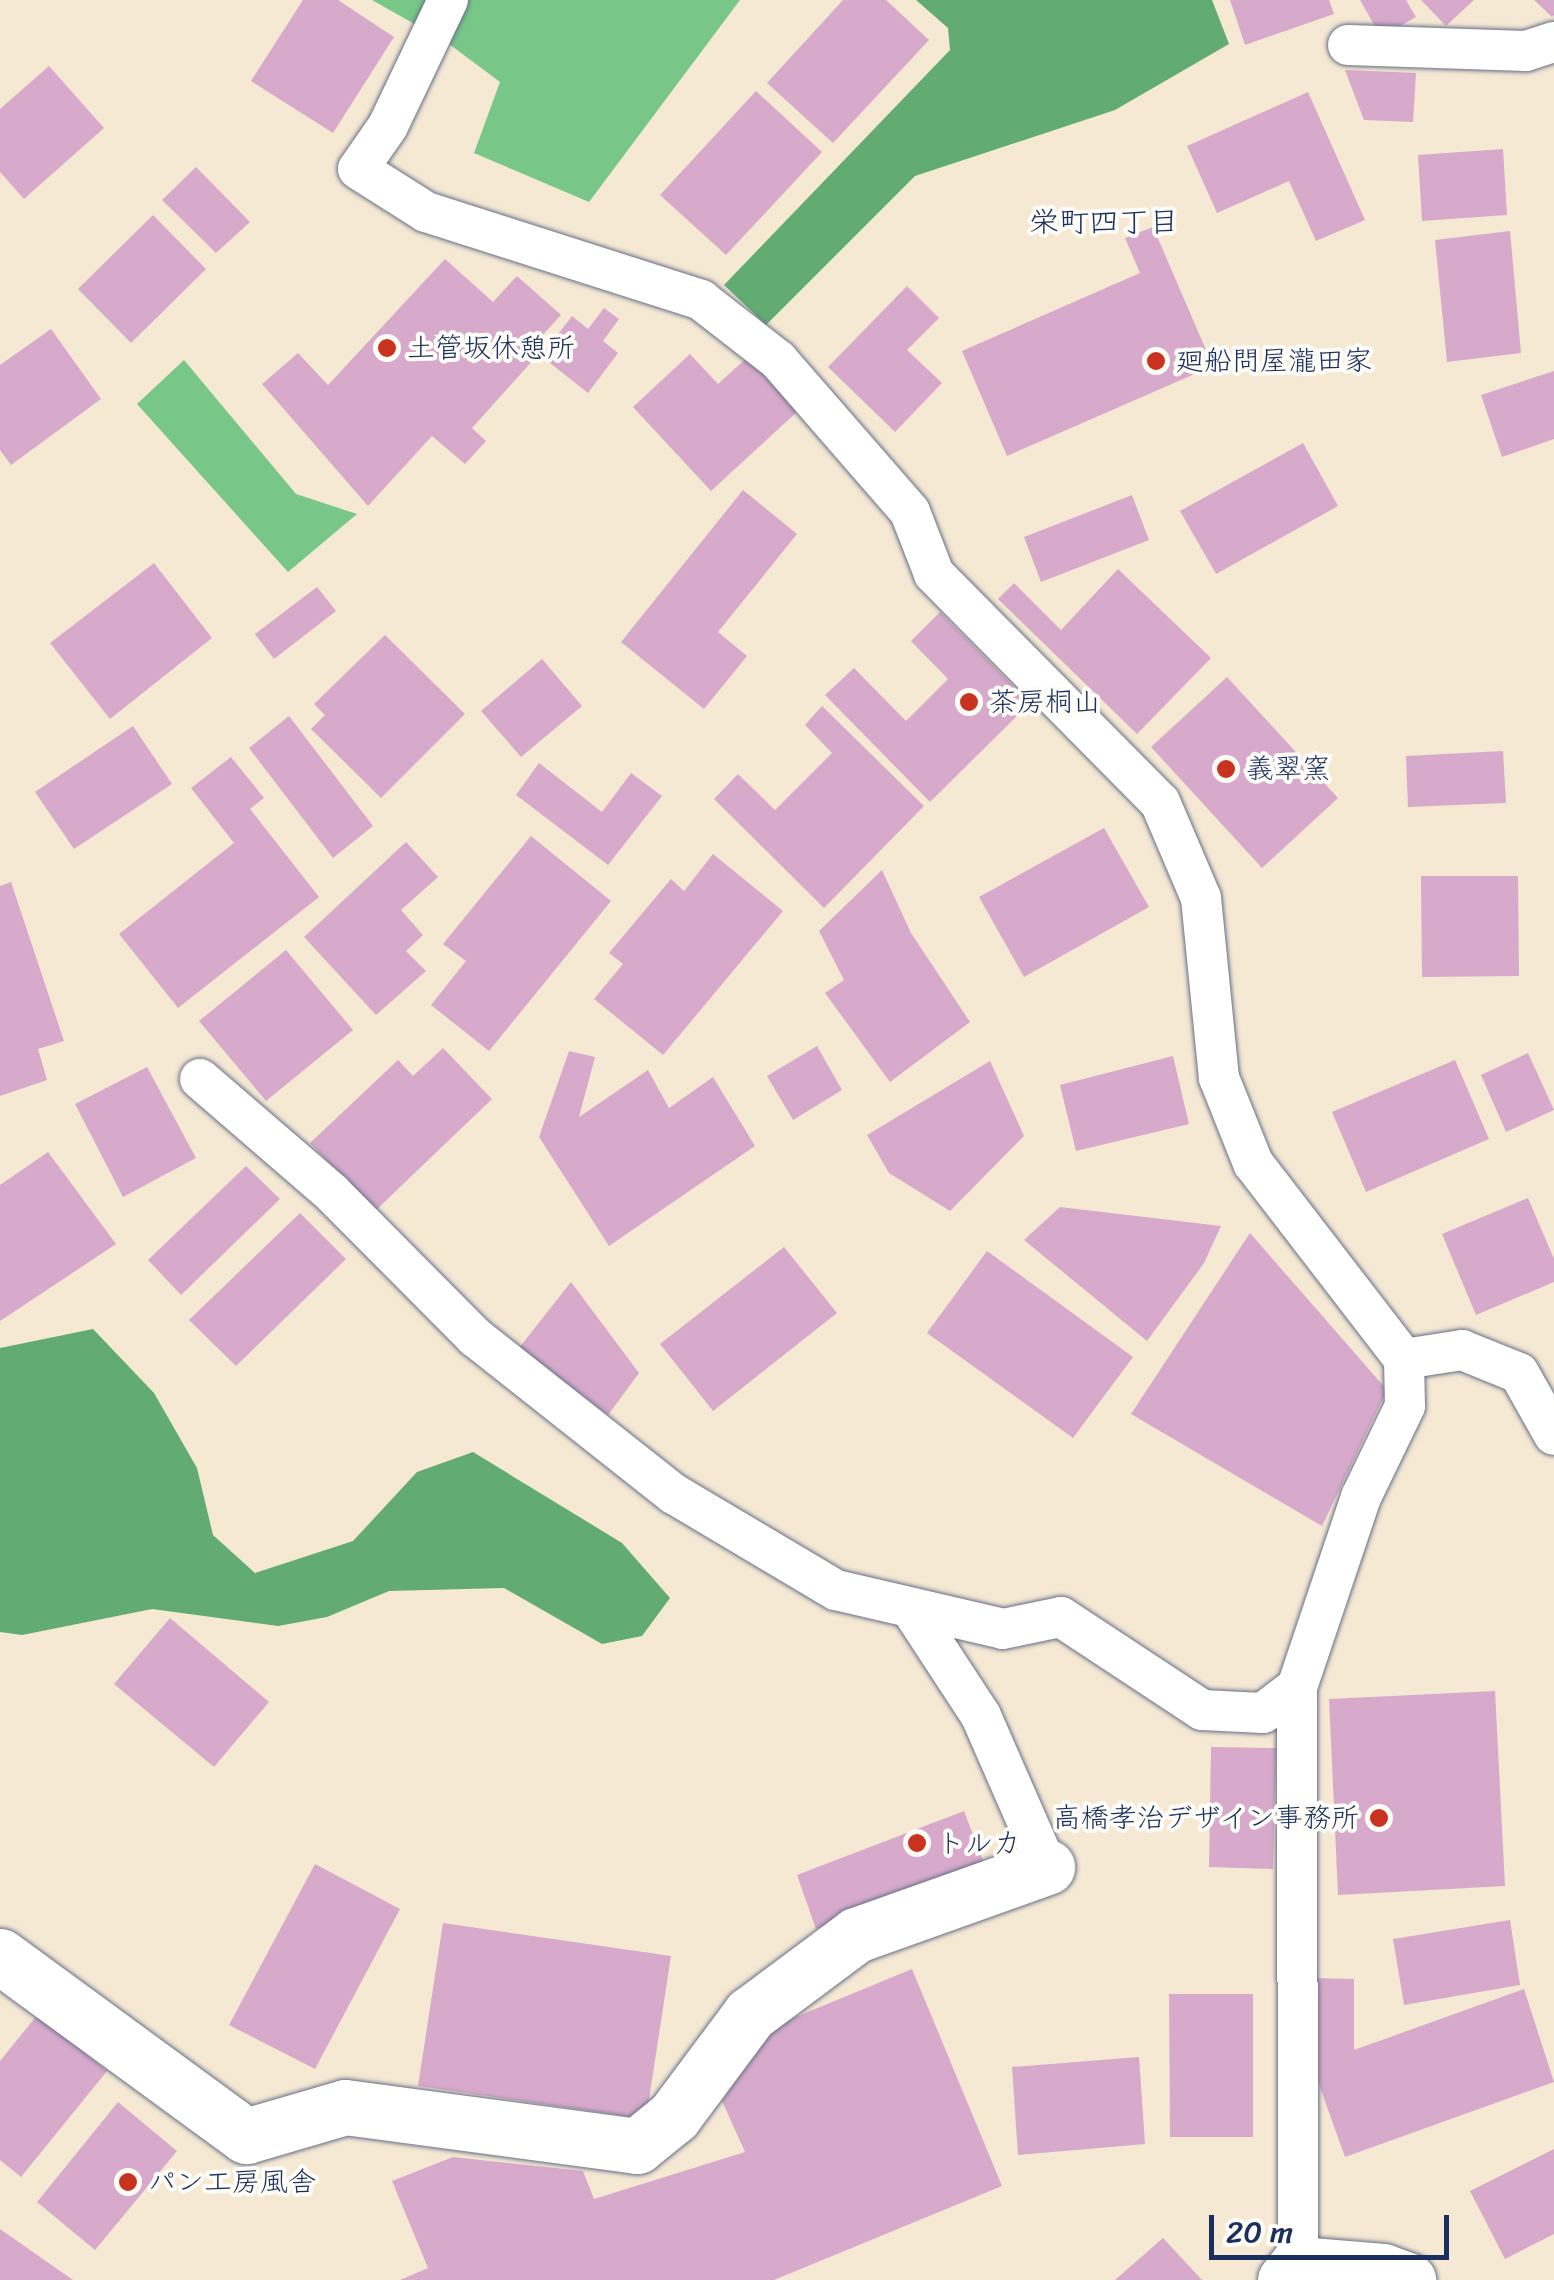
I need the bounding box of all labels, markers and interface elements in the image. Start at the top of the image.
district label: 栄町四丁目 [1029,204,1179,240]
place label: 土管坂休憩所 [407,331,575,365]
marker: 土管坂休憩所 [376,337,398,359]
place label: 廻船問屋瀧田家 [1176,344,1372,378]
marker: 廻船問屋瀧田家 [1145,350,1167,372]
place label: 茶房桐山 [989,685,1101,719]
marker: 茶房桐山 [958,691,980,713]
place label: 義翠窯 [1246,752,1330,786]
marker: 義翠窯 [1215,758,1237,780]
place label: 高橋孝治デザイン事務所 [1051,1801,1359,1835]
marker: 高橋孝治デザイン事務所 [1368,1807,1390,1829]
place label: トルカ [937,1826,1021,1860]
marker: トルカ [906,1832,928,1854]
place label: パン工房風舎 [148,2165,316,2199]
marker: パン工房風舎 [117,2171,139,2193]
scale bar [1214,2195,1454,2257]
text: 20 m [1226,2205,1293,2259]

